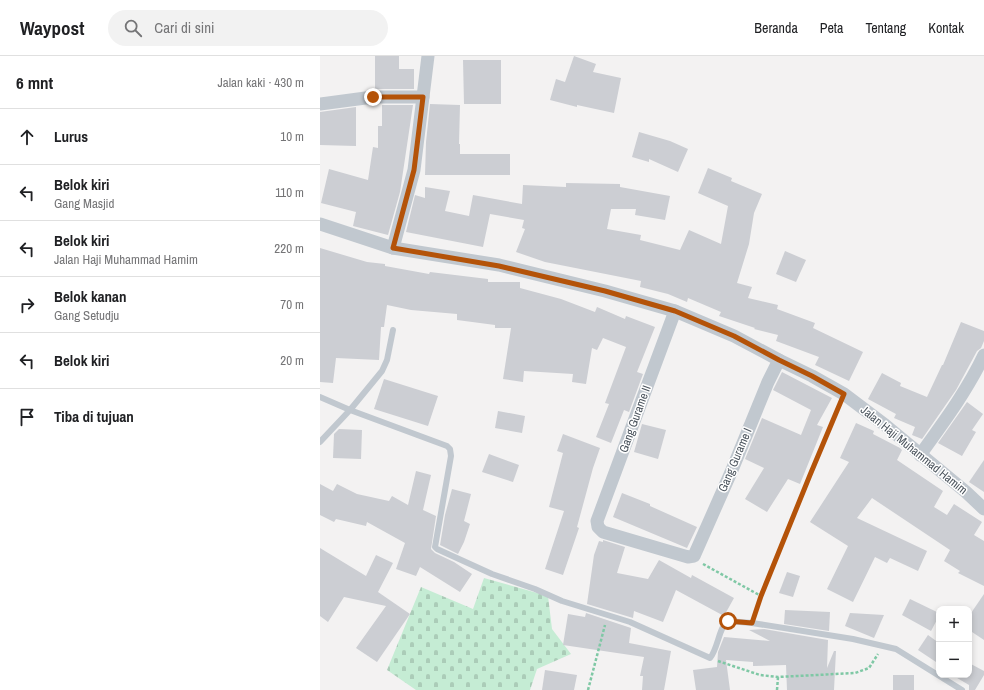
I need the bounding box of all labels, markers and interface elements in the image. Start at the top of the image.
search box [108,10,388,46]
text: Waypost [20,15,84,41]
icon: search [122,17,144,39]
text: Cari di sini [154,17,215,38]
text: Beranda [754,19,798,37]
text: Peta [820,19,843,37]
text: Tentang [865,19,906,37]
text: Kontak [928,19,964,37]
text: 6 mnt [16,71,53,94]
text: Jalan kaki · 430 m [217,74,304,91]
route end [364,88,382,106]
icon: ahead [16,126,38,148]
text: Lurus [54,126,88,147]
text: 10 m [280,128,304,145]
text: Belok kiri [54,174,109,195]
icon: left [16,182,38,204]
text: 110 m [275,184,304,201]
text: Gang Masjid [54,195,114,212]
text: Belok kiri [54,230,109,251]
icon: left [16,238,38,260]
text: 220 m [274,240,304,257]
text: Jalan Haji Muhammad Hamim [54,251,198,268]
text: Belok kanan [54,286,126,307]
icon: right [16,294,38,316]
text: 70 m [280,296,304,313]
text: Gang Setudju [54,307,119,324]
icon: left [16,350,38,372]
text: Belok kiri [54,350,109,371]
text: 20 m [280,352,304,369]
street label: Gang Gurame II [615,383,655,455]
street label: Jalan Haji Muhammad Hamim [857,402,971,498]
icon: arrive [16,406,38,428]
text: Tiba di tujuan [54,406,134,427]
street label: Gang Gurame I [714,426,756,494]
map controls [936,606,972,678]
button: + [936,606,972,642]
route start [719,612,737,630]
button: − [936,642,972,678]

